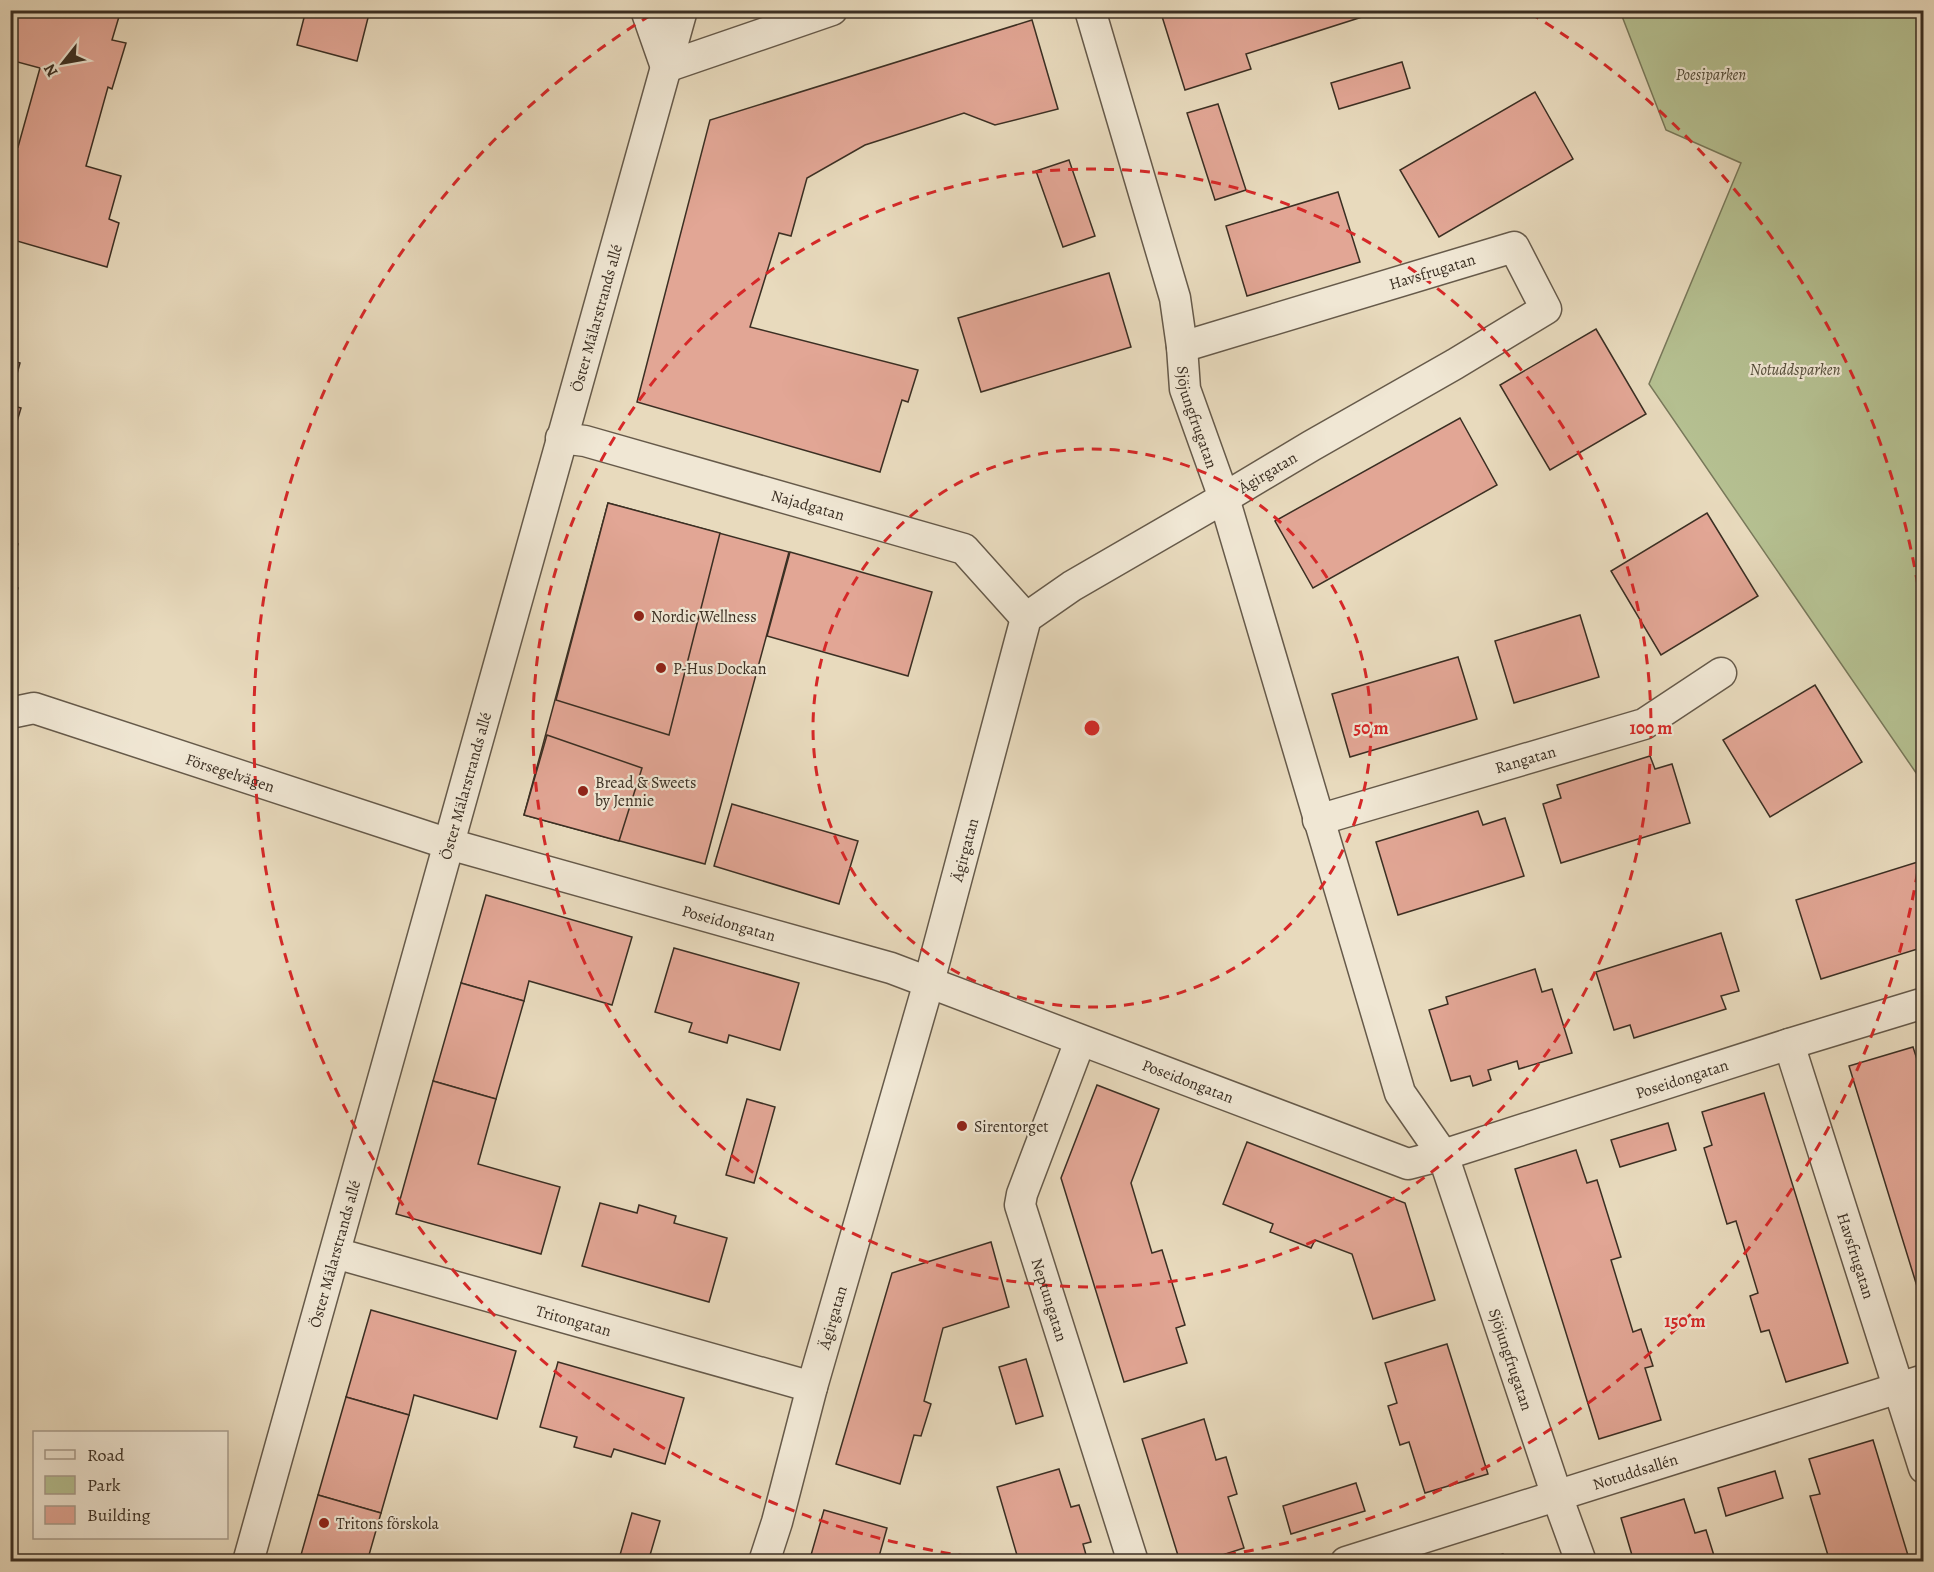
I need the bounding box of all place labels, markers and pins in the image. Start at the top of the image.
place label: Nordic Wellness [651,606,757,628]
marker: Nordic Wellness [632,609,646,623]
place label: P-Hus Dockan [673,658,767,680]
marker: P-Hus Dockan [654,661,668,675]
centre of rings [1082,718,1102,738]
place label: Bread & Sweets by Jennie [595,772,696,812]
marker: Bread & Sweets by Jennie [576,784,590,798]
place label: Sirentorget [974,1116,1049,1138]
marker: Sirentorget [955,1119,969,1133]
place label: Tritons förskola [336,1513,440,1535]
marker: Tritons förskola [317,1516,331,1530]

